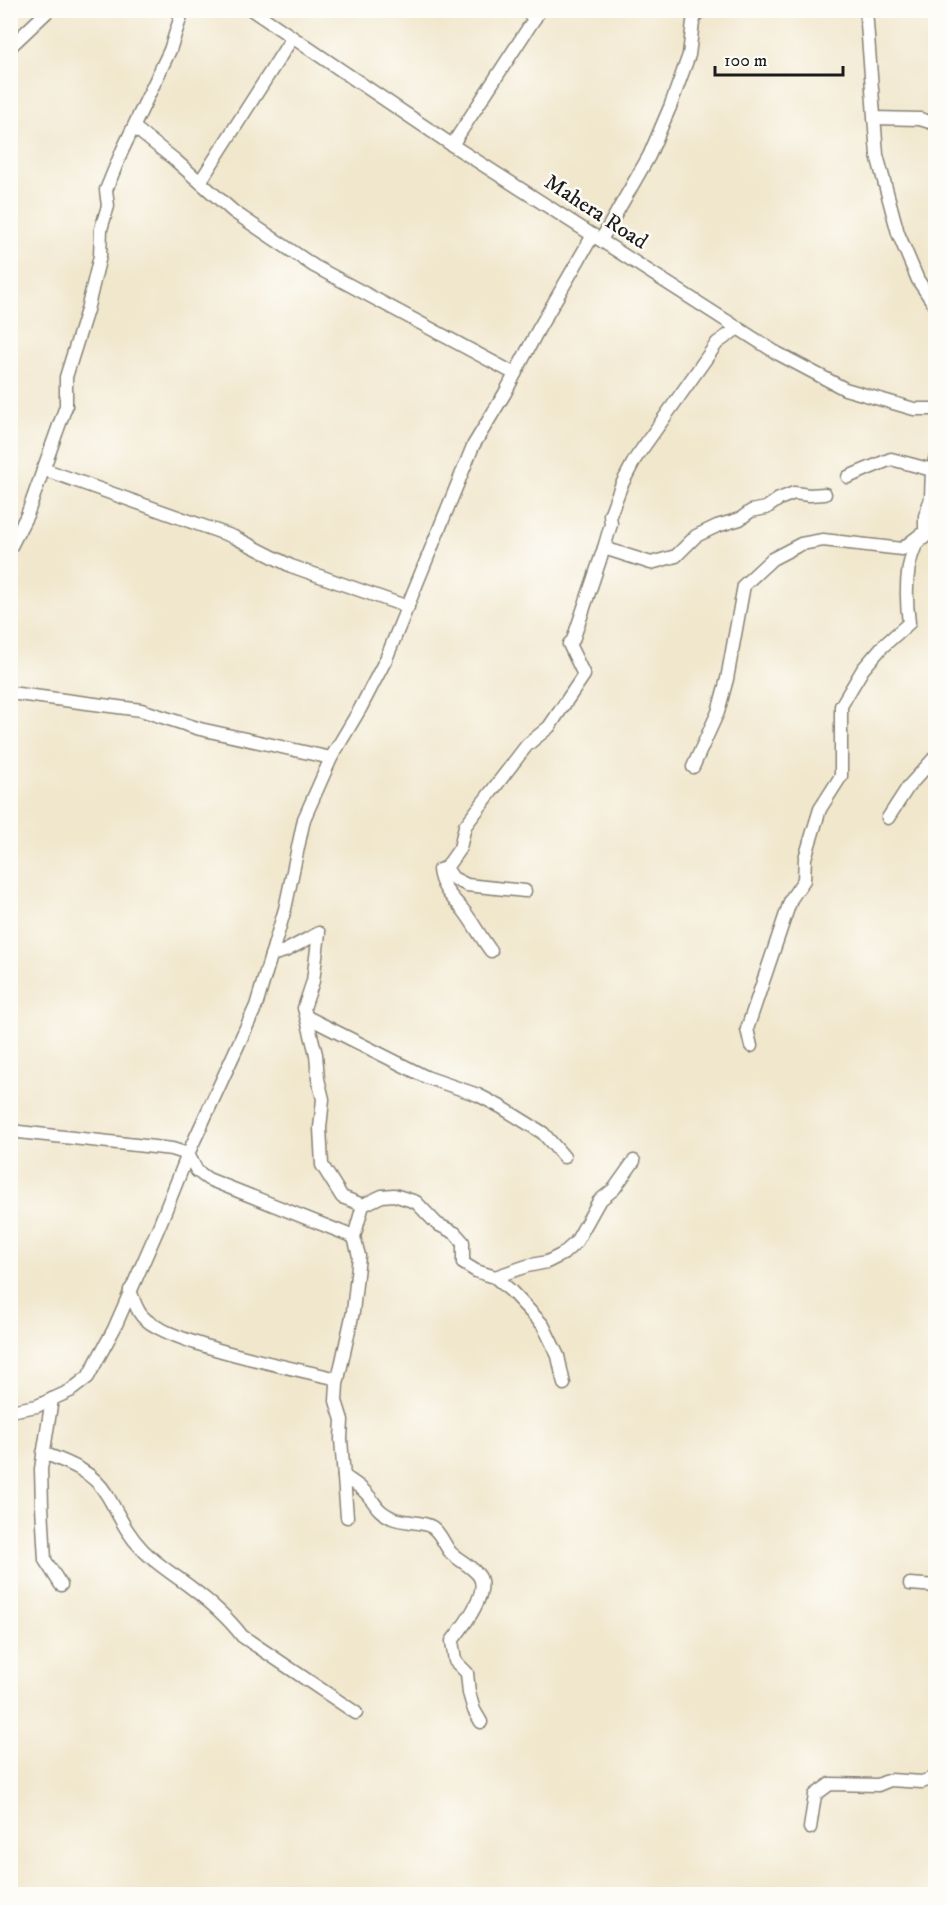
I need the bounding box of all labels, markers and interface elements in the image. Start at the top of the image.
scale bar [715,39,842,77]
text: 100 m [724,50,767,72]
street label: Mahera Road [539,169,653,255]

